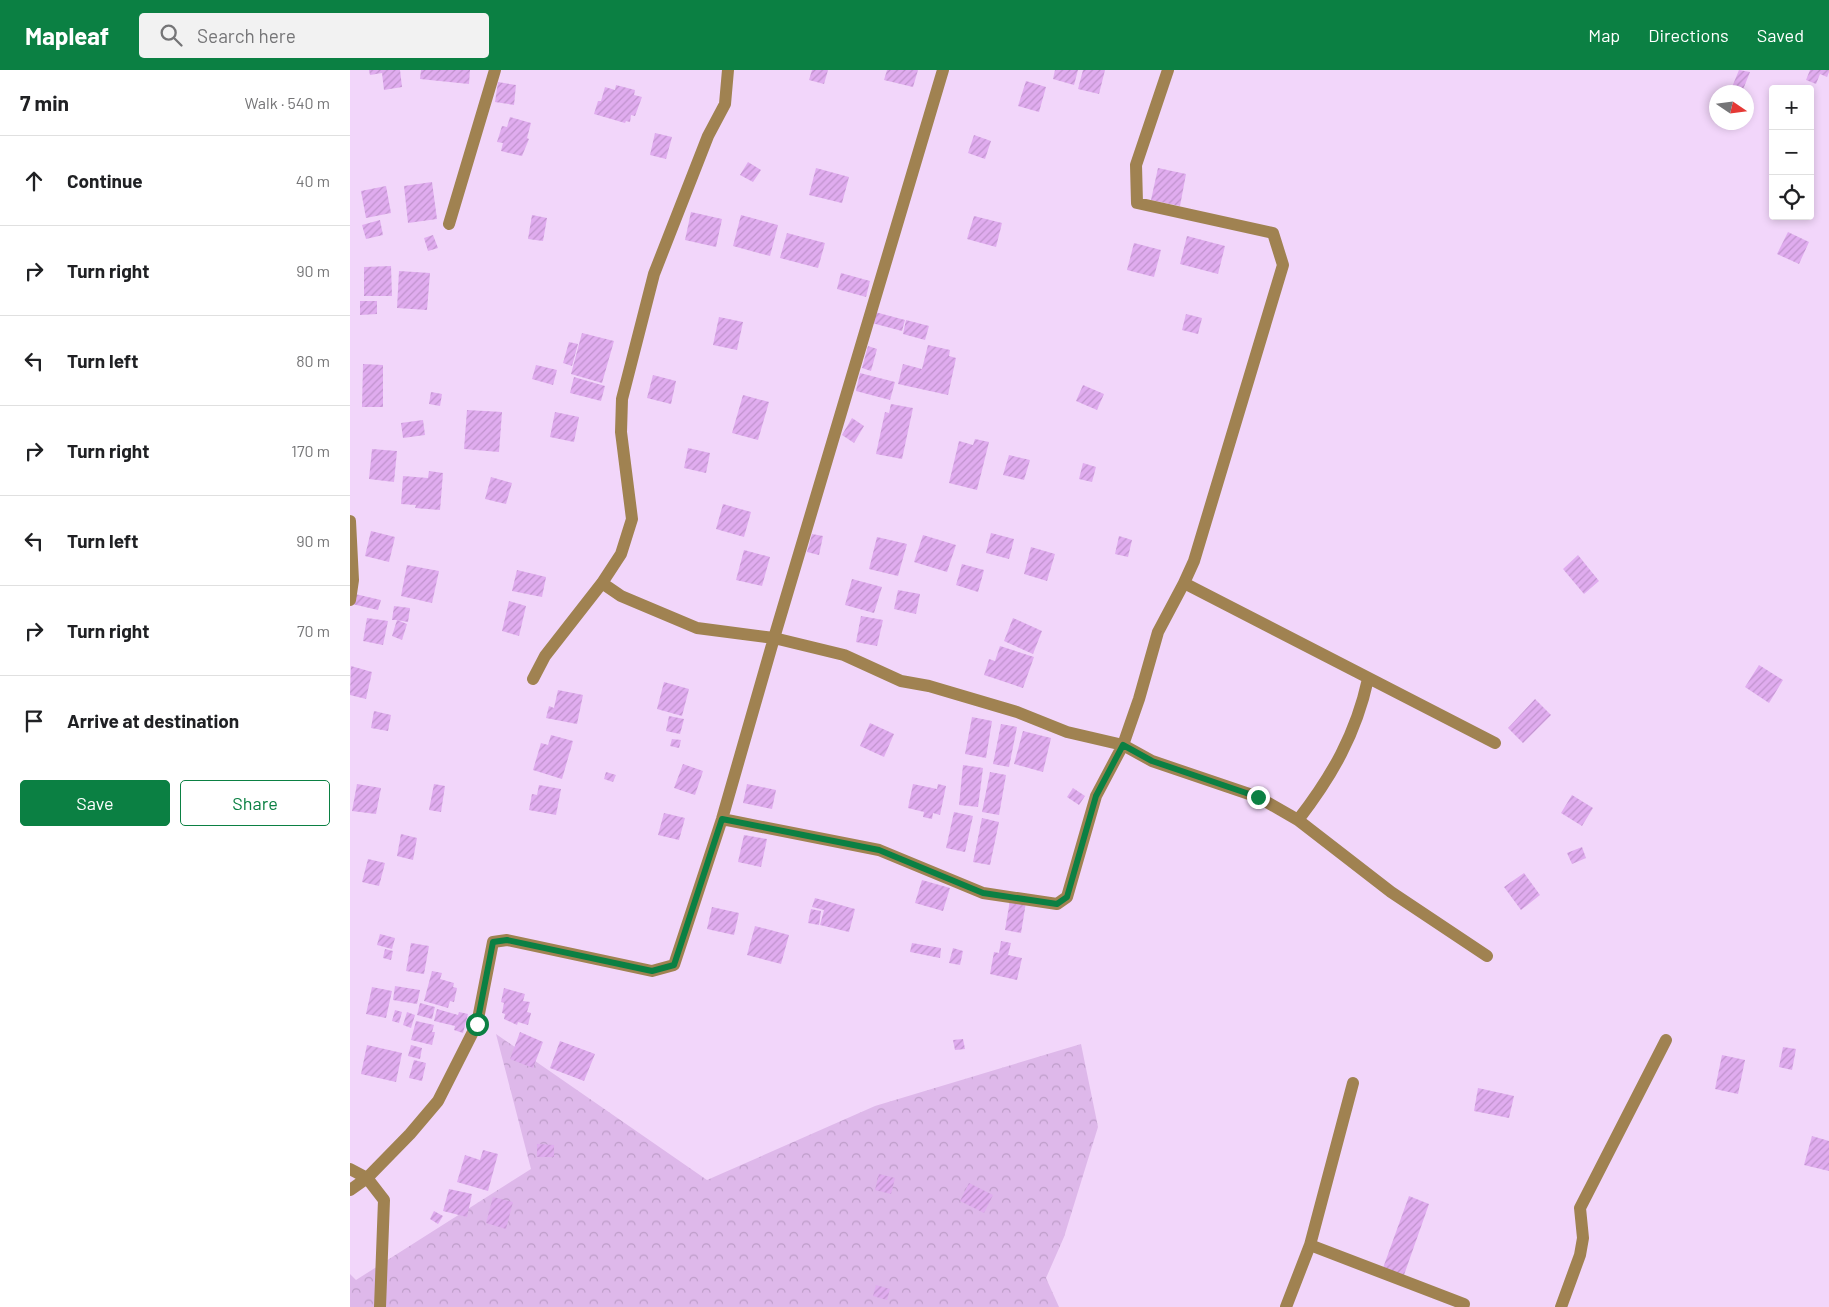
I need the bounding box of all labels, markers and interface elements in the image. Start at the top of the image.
search box [139,13,489,58]
text: Mapleaf [25,21,109,50]
icon: search [157,21,185,49]
text: Search here [197,24,296,47]
text: Map [1588,24,1620,46]
text: Directions [1648,24,1729,46]
text: Saved [1757,24,1804,46]
north arrow [1709,85,1754,130]
map controls [1769,85,1814,220]
button: + [1769,85,1814,130]
text: 7 min [20,90,69,115]
text: Walk · 540 m [245,93,330,112]
button: − [1769,130,1814,175]
icon: ahead [20,167,48,195]
text: Continue [67,169,143,192]
text: 40 m [296,171,330,190]
button: locate [1769,175,1814,220]
icon: right [20,257,48,285]
text: Turn right [67,259,149,282]
text: 90 m [296,261,330,280]
icon: left [20,347,48,375]
text: Turn left [67,349,138,372]
text: 80 m [296,351,330,370]
icon: right [20,437,48,465]
text: Turn right [67,439,149,462]
text: 170 m [291,441,330,460]
icon: left [20,527,48,555]
text: Turn left [67,529,138,552]
text: 90 m [296,531,330,550]
icon: right [20,617,48,645]
text: Turn right [67,619,149,642]
text: 70 m [297,621,330,640]
icon: arrive [20,707,48,735]
text: Arrive at destination [67,709,239,732]
button: Save [20,780,170,826]
button: Share [180,780,330,826]
route end [1247,786,1270,809]
route start [466,1013,489,1036]

